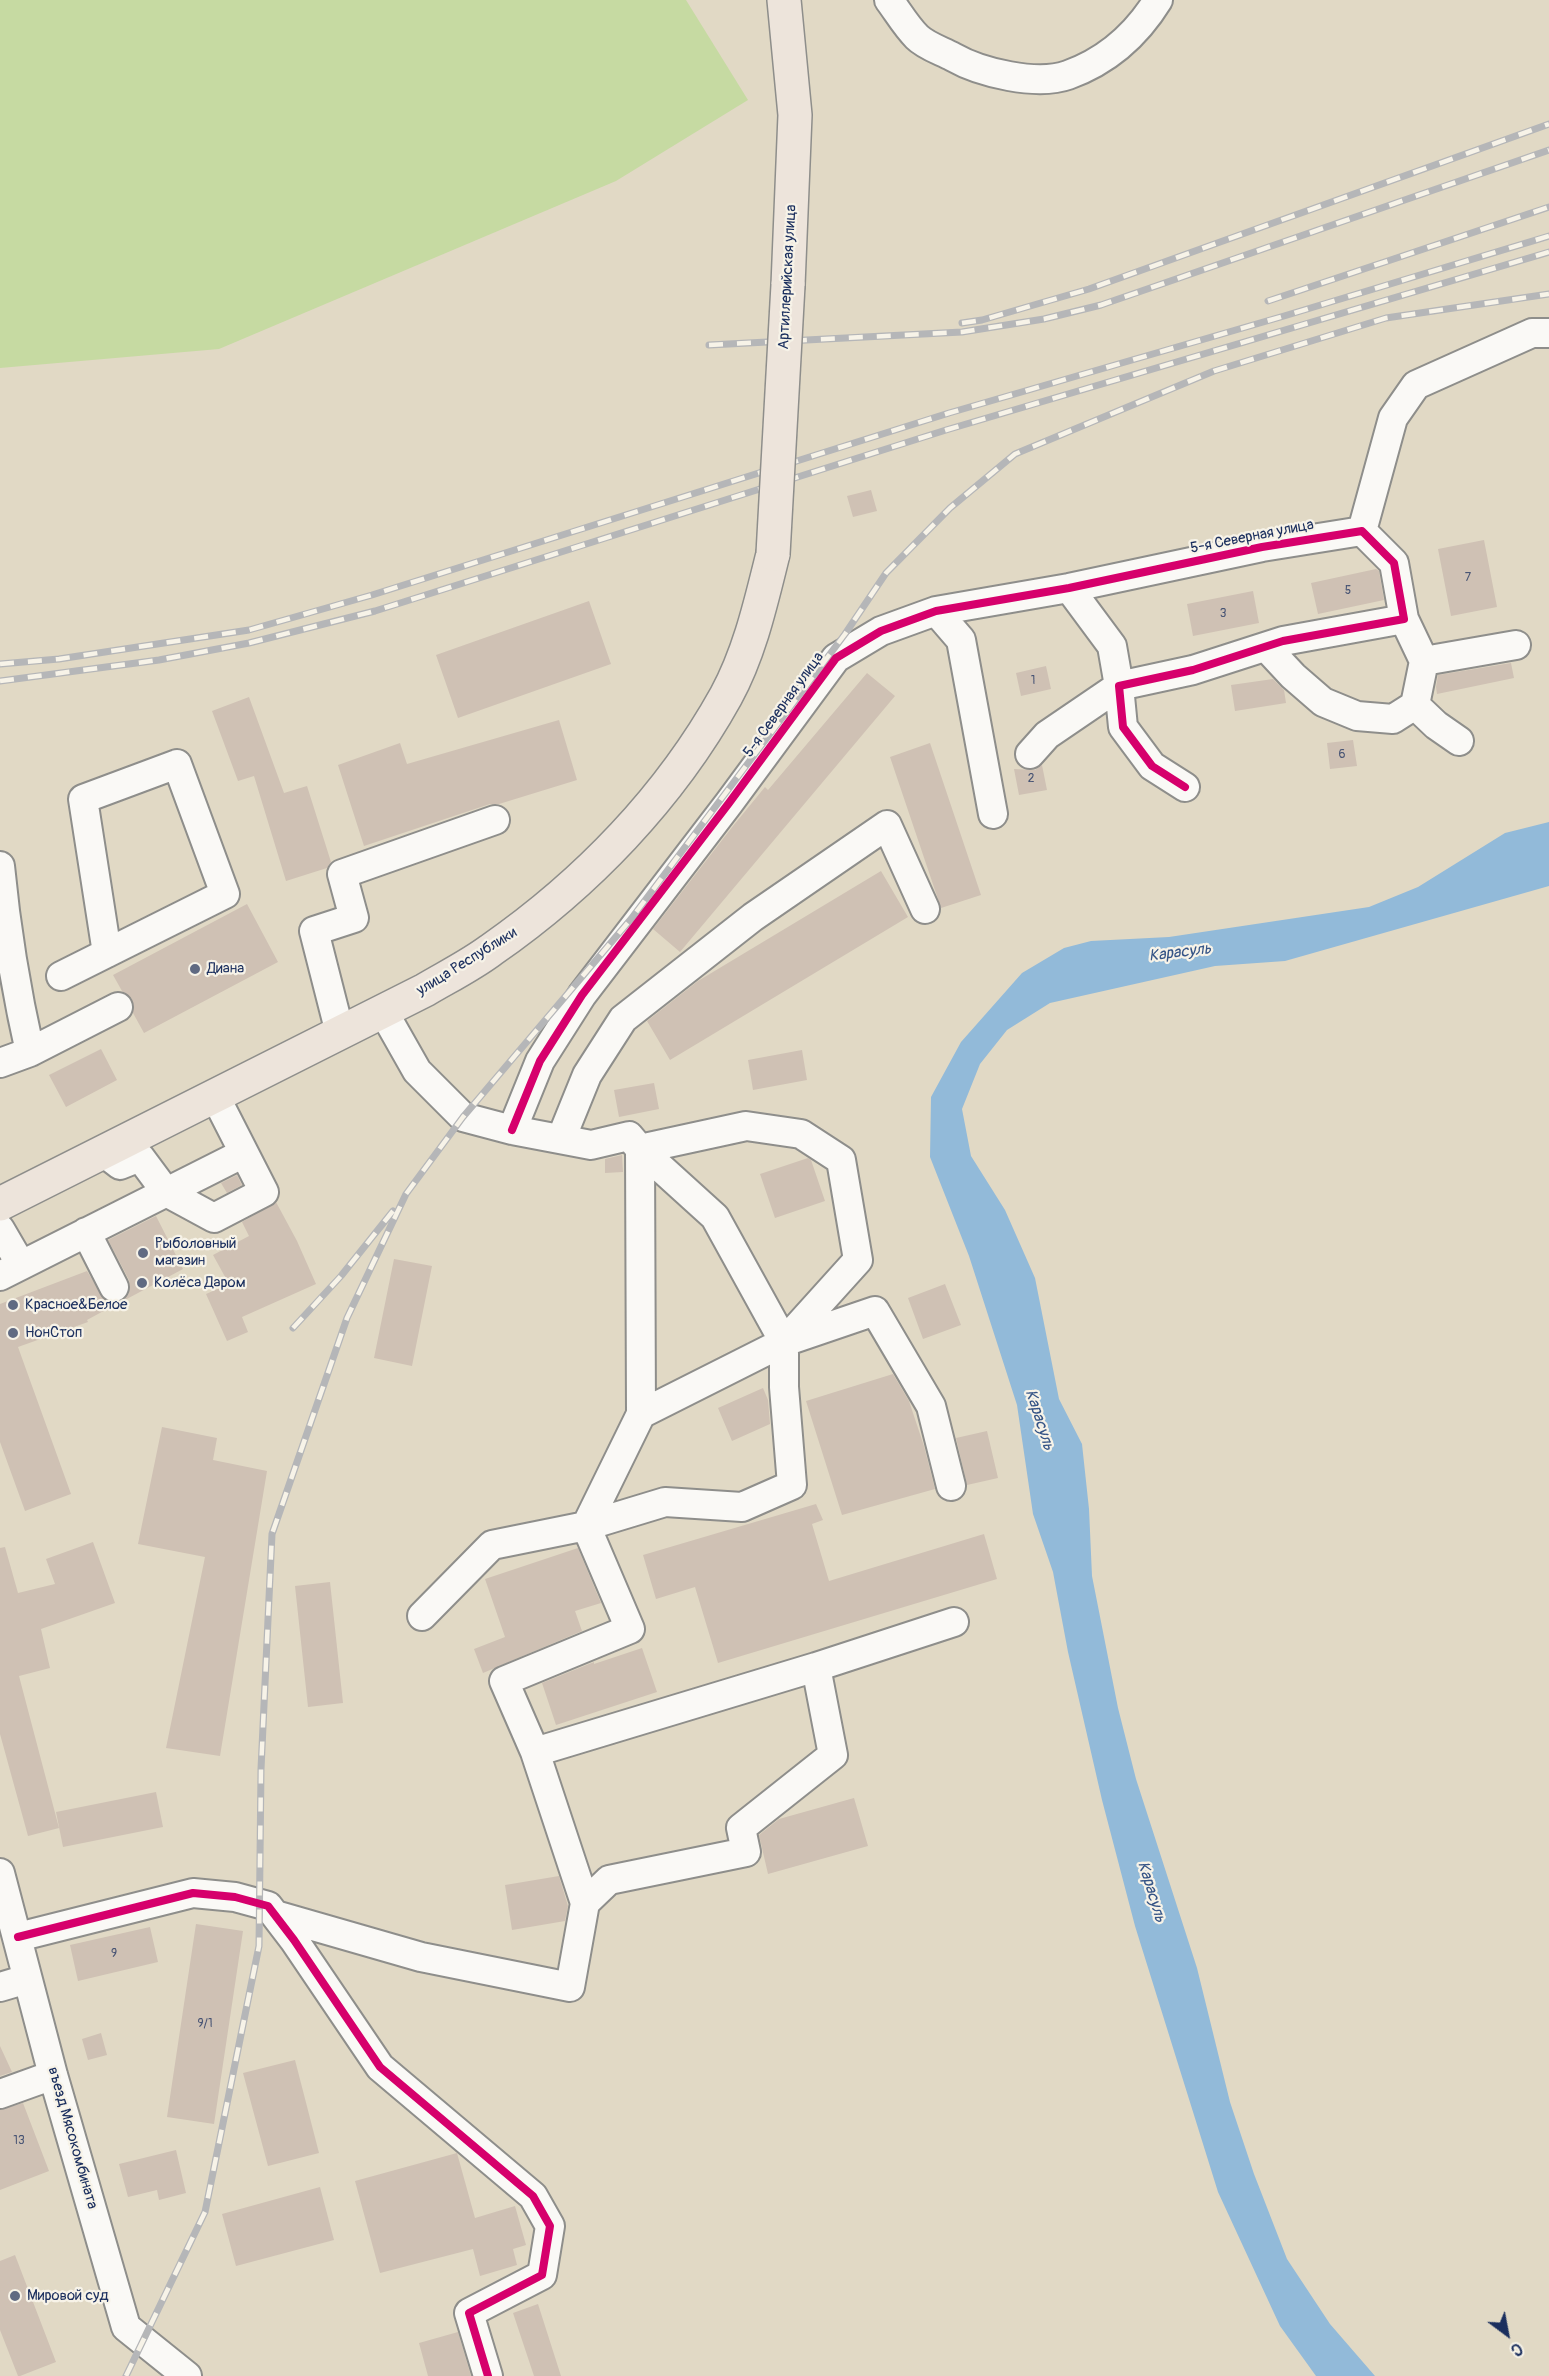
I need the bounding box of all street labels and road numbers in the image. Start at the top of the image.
street label: Артиллерийская улица [775,204,801,350]
street label: 5-я Северная улица [1189,516,1315,558]
street label: 5-я Северная улица [740,649,828,761]
street label: улица Республики [414,924,520,1000]
street label: въезд Мясокомбината [43,2065,101,2211]

